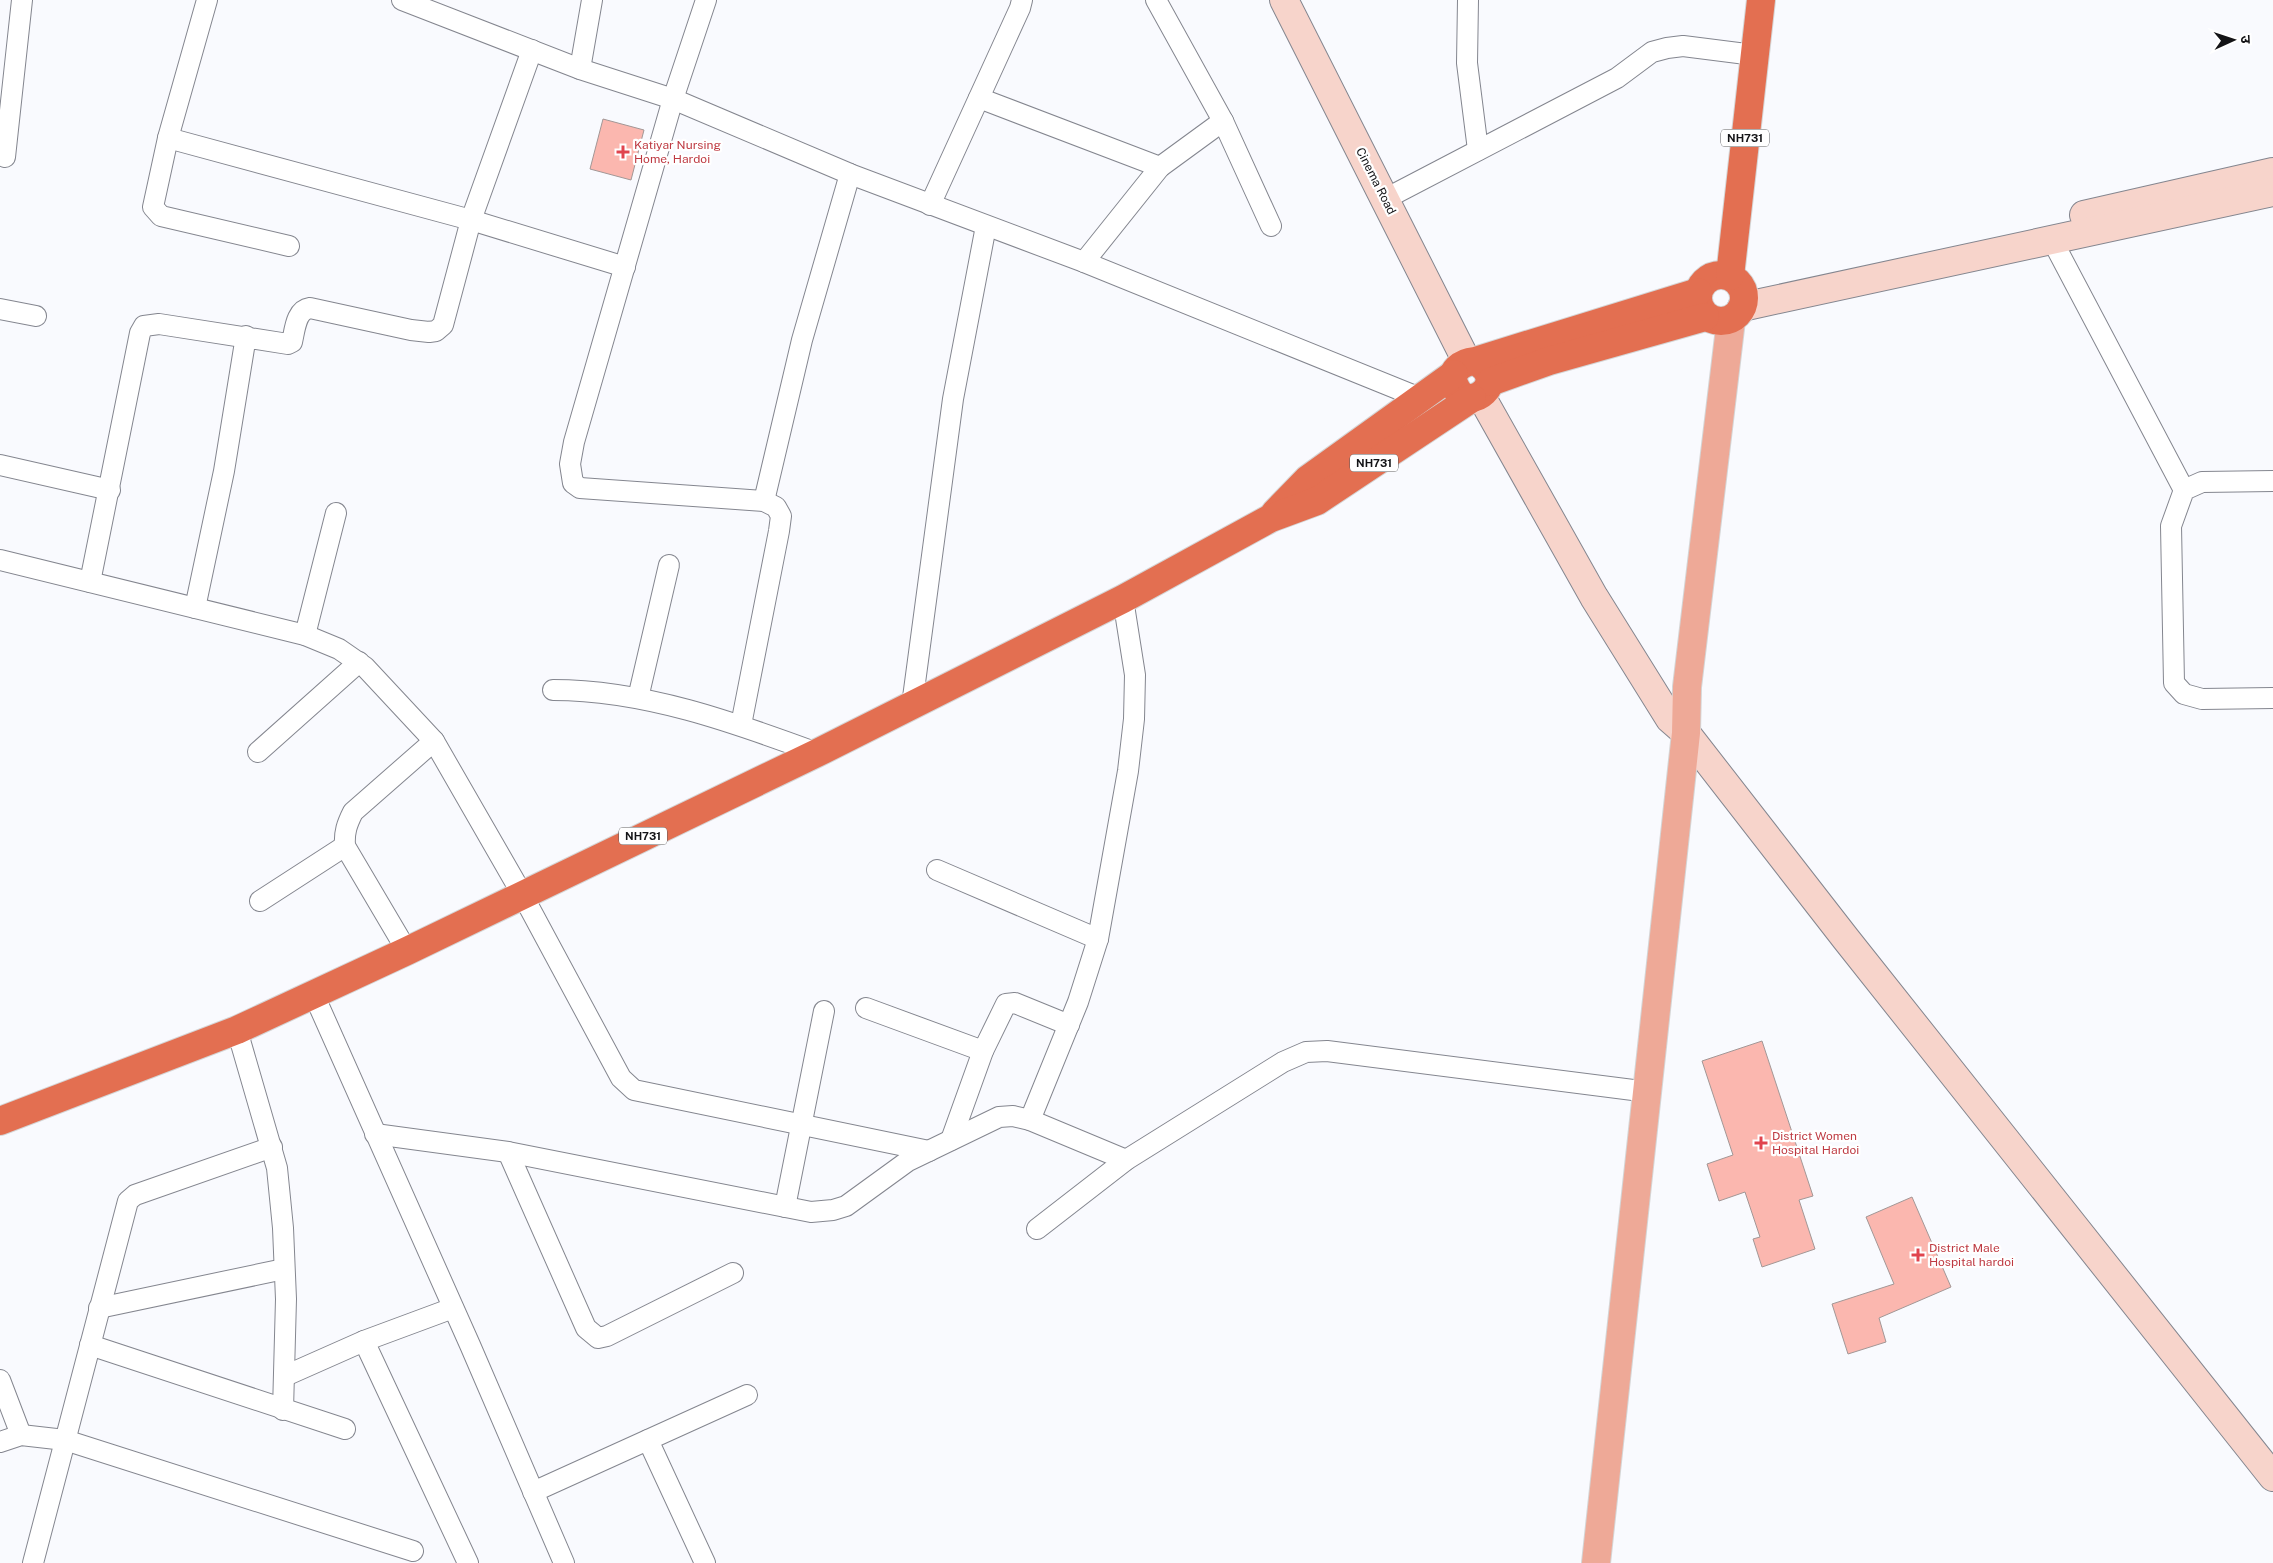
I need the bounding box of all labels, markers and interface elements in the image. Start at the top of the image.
north arrow [2208,15,2258,65]
text: उ [2238,35,2254,45]
road number: NH731 [1721,130,1769,146]
place label: Katiyar Nursing Home, Hardoi [634,138,721,166]
marker: Katiyar Nursing Home, Hardoi [616,145,630,159]
street label: Cinema Road [1353,145,1399,217]
road number: NH731 [1350,454,1398,472]
road number: NH731 [619,828,667,844]
place label: District Women Hospital Hardoi [1772,1129,1859,1157]
marker: District Women Hospital Hardoi [1754,1136,1768,1150]
place label: District Male Hospital hardoi [1929,1241,2014,1269]
marker: District Male Hospital hardoi [1911,1248,1925,1262]

